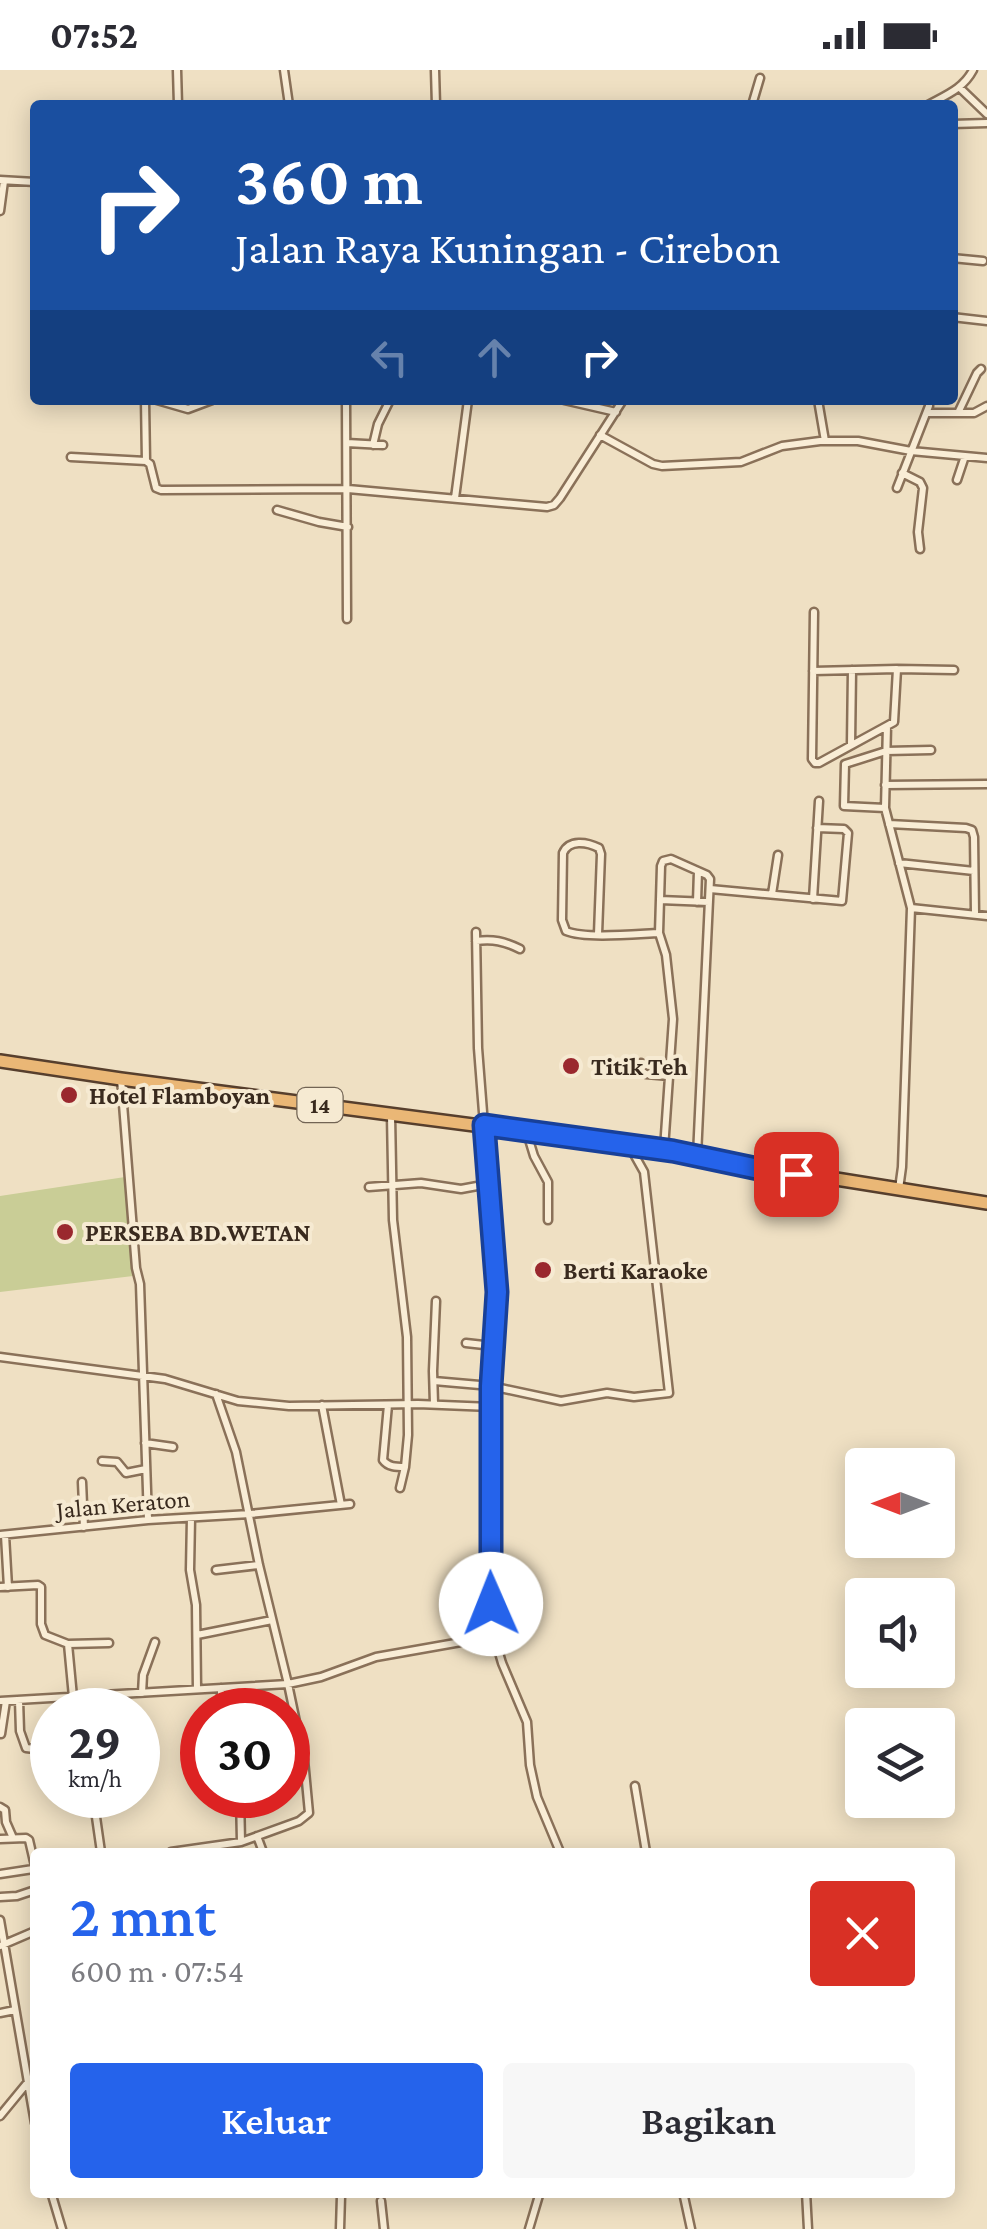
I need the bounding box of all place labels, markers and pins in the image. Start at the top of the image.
place label: Titik Teh [591,1053,688,1080]
marker: Titik Teh [560,1055,582,1077]
place label: Hotel Flamboyan [89,1082,271,1109]
marker: Hotel Flamboyan [58,1084,80,1106]
pin [754,1132,839,1217]
place label: PERSEBA BD.WETAN [85,1219,310,1246]
marker: PERSEBA BD.WETAN [54,1221,76,1243]
place label: Berti Karaoke [563,1257,708,1284]
marker: Berti Karaoke [532,1259,554,1281]

